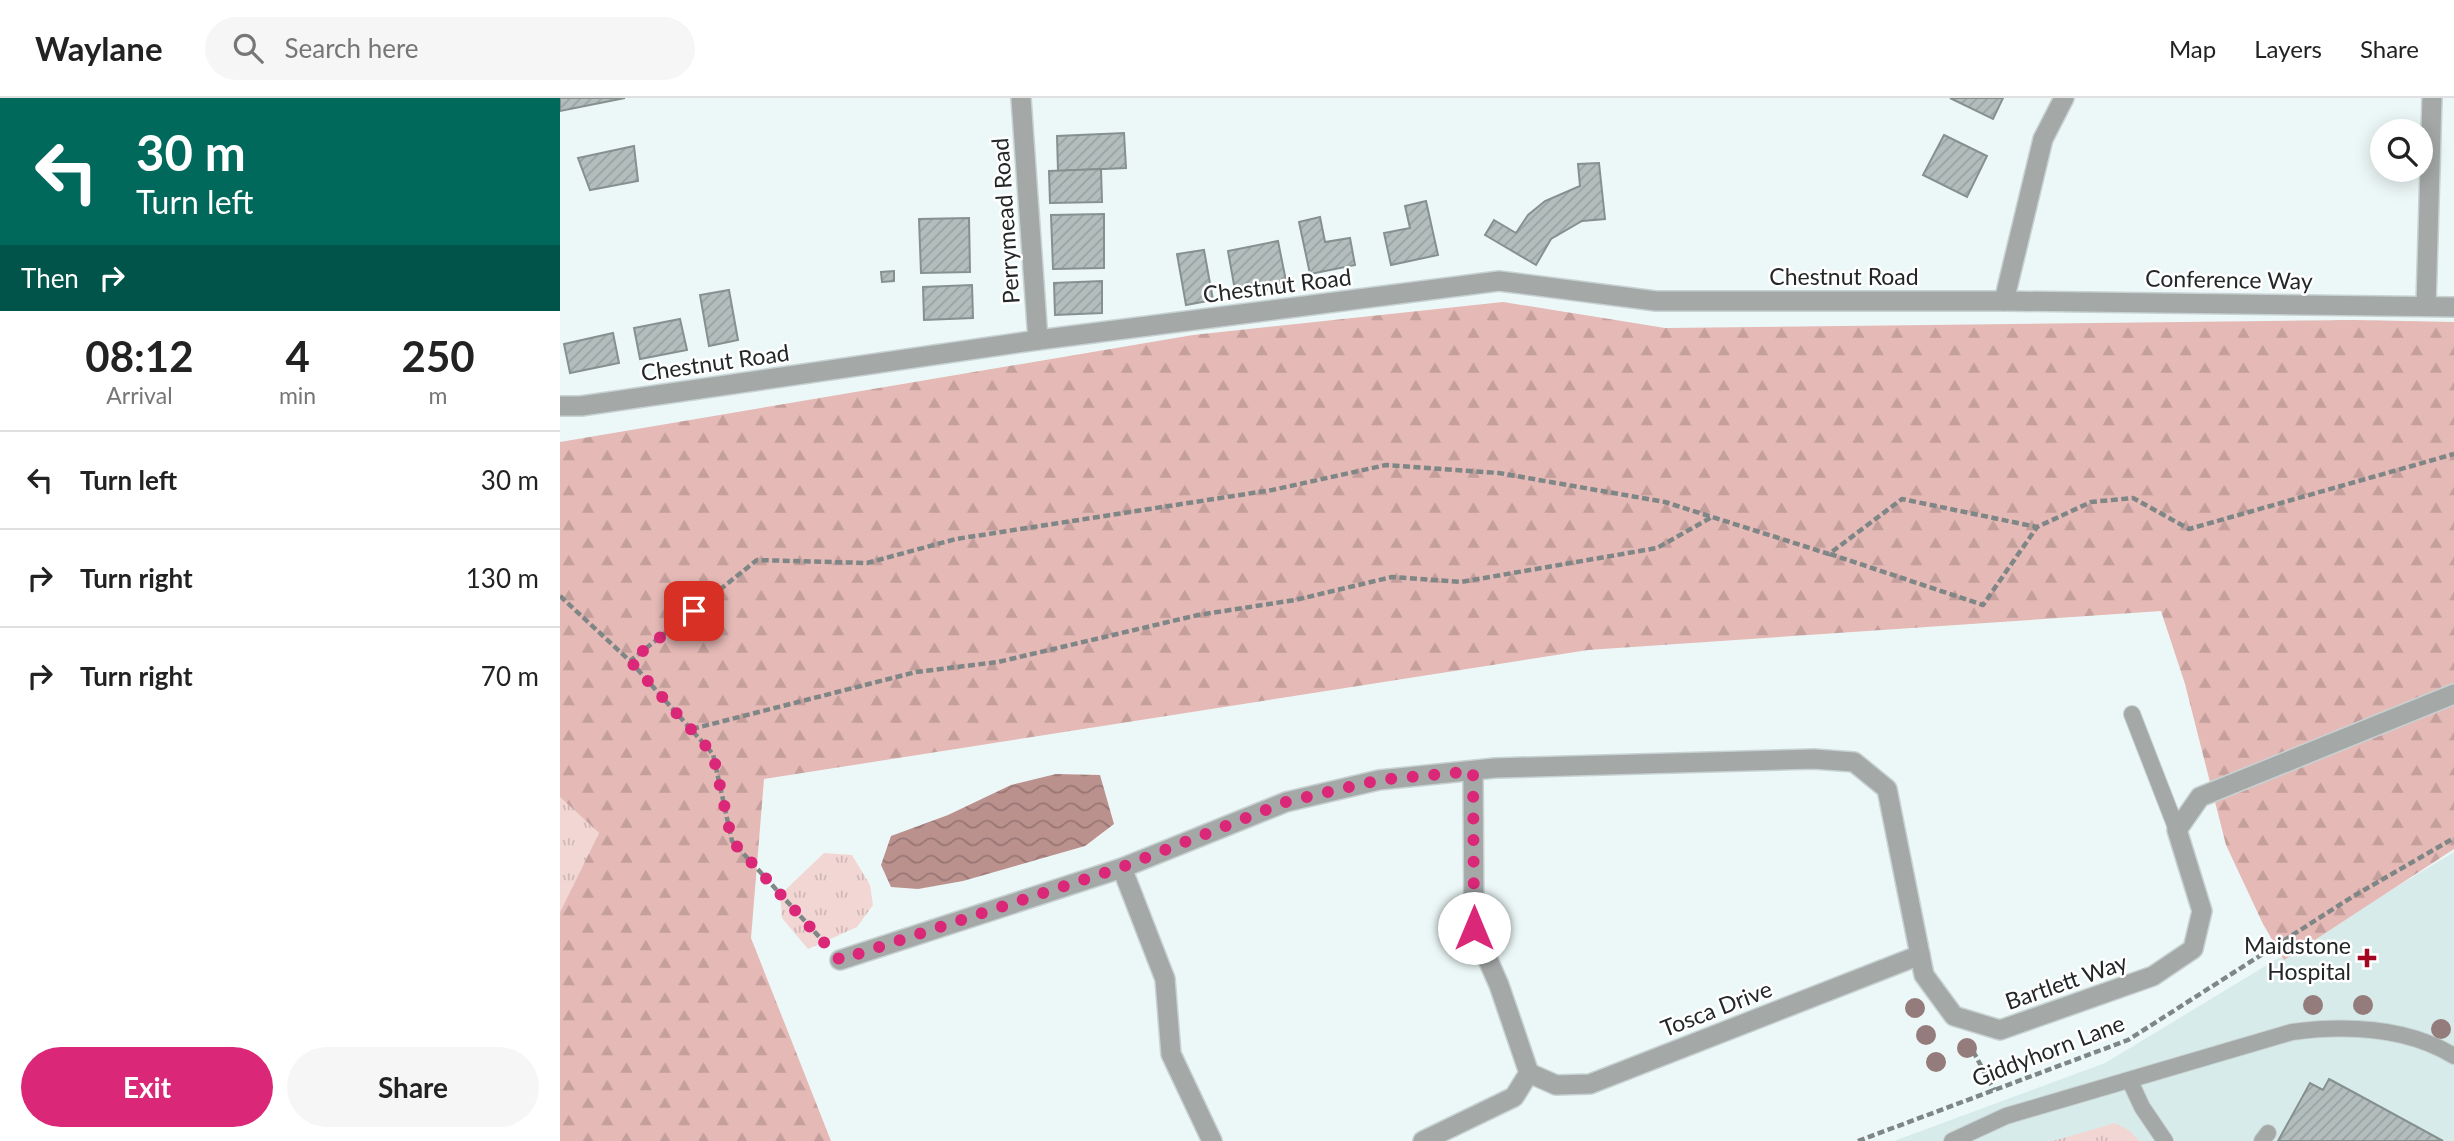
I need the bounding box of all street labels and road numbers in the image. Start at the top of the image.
street label: Perrymead Road [985,137,1025,305]
street label: Chestnut Road [1201,262,1353,308]
street label: Chestnut Road [1769,262,1919,290]
street label: Conference Way [2145,264,2313,294]
street label: Chestnut Road [639,338,791,386]
street label: Bartlett Way [2001,947,2131,1015]
street label: Tosca Drive [1656,974,1776,1042]
street label: Giddyhorn Lane [1968,1008,2128,1092]

